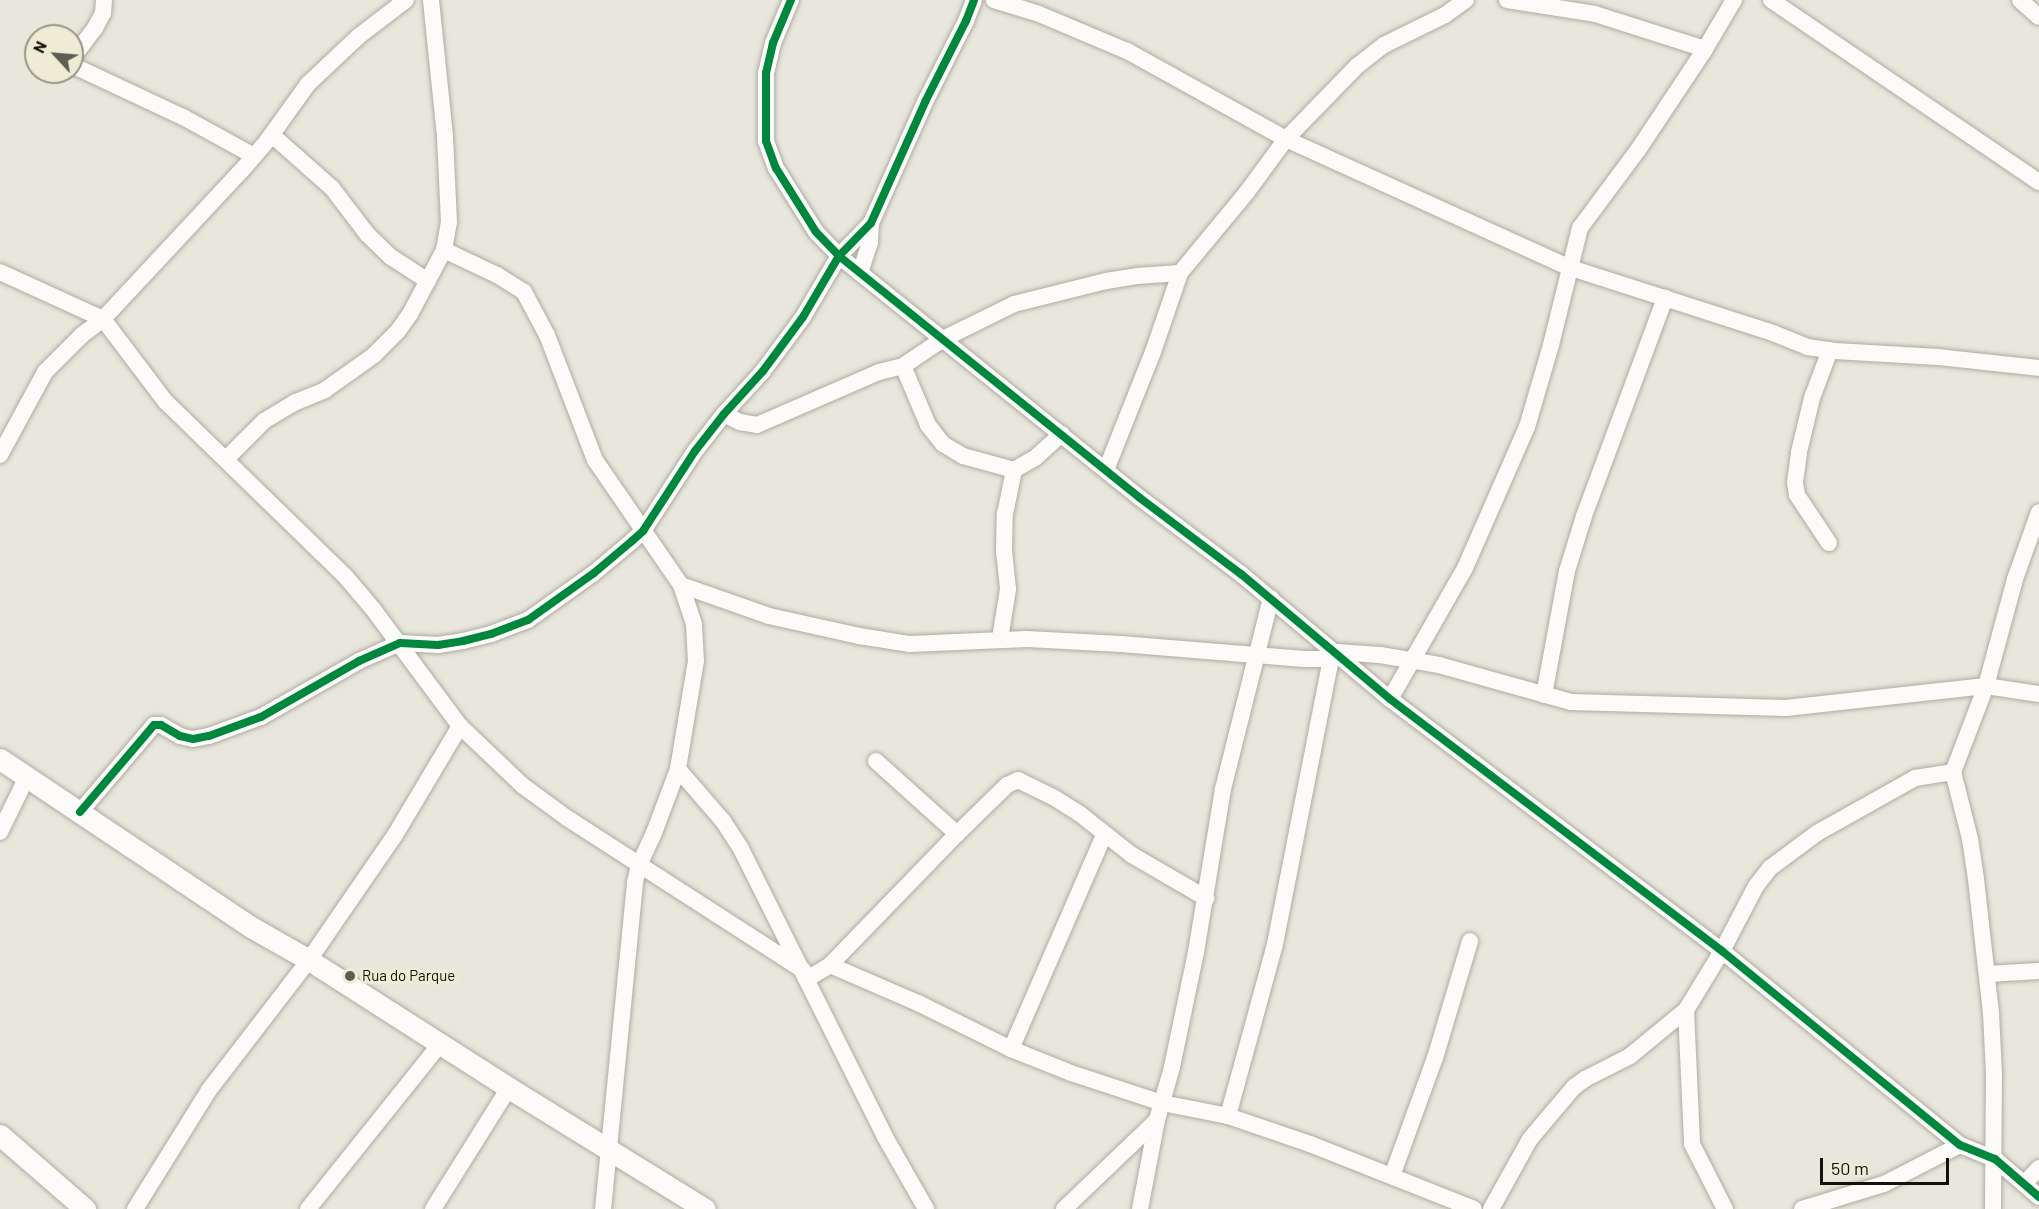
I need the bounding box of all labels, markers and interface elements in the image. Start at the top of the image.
north arrow [24,24,84,84]
text: N [28,38,50,56]
place label: Rua do Parque [362,967,455,985]
marker: Rua do Parque [343,969,357,983]
scale bar [1823,1146,1952,1184]
text: 50 m [1831,1157,1869,1179]

